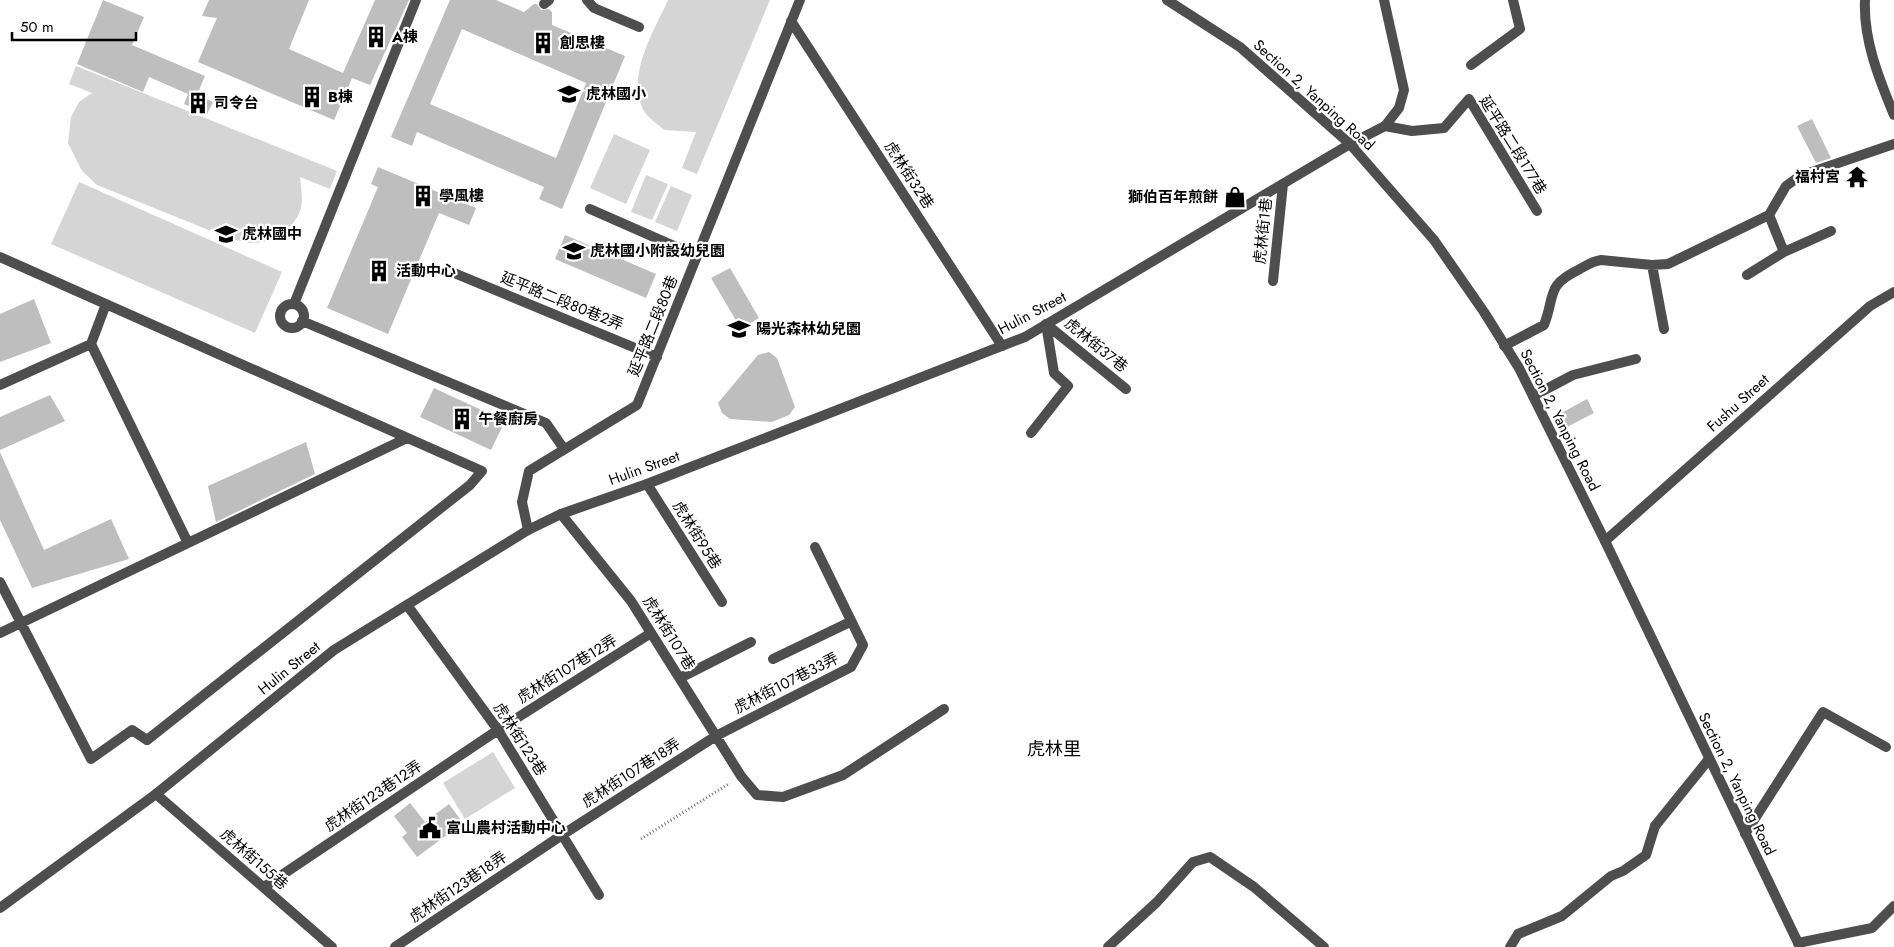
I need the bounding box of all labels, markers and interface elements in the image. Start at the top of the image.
scale bar [12,10,136,42]
text: 50 m [20,16,54,38]
building icon: A棟 [363,24,389,50]
place label: A棟 [391,26,418,48]
building icon: 創思樓 [530,30,556,56]
place label: 創思樓 [560,32,605,54]
street label: Section 2, Yanping Road [1248,34,1380,156]
school or university icon: 虎林國小 [556,81,582,107]
place label: 虎林國小 [586,83,647,105]
building icon: B棟 [299,84,325,110]
place label: B棟 [328,86,353,108]
building icon: 司令台 [185,90,211,116]
street label: 延平路二段177巷 [1474,91,1552,199]
place label: 司令台 [214,92,259,114]
street label: 虎林街32巷 [879,137,939,213]
temple icon: 福村宮 [1844,164,1870,190]
place label: 福村宮 [1795,166,1840,188]
building icon: 學風樓 [410,183,436,209]
shop icon: 獅伯百年煎餅 [1222,184,1248,210]
place label: 學風樓 [439,185,484,207]
place label: 獅伯百年煎餅 [1128,186,1218,208]
street label: 虎林街1巷 [1249,197,1277,265]
school or university icon: 虎林國中 [213,221,239,247]
place label: 虎林國中 [242,223,302,245]
school or university icon: 虎林國小附設幼兒園 [561,238,587,264]
place label: 虎林國小附設幼兒園 [590,240,725,262]
building icon: 活動中心 [366,258,392,284]
place label: 活動中心 [396,260,456,282]
street label: 延平路二段80巷2弄 [497,266,627,336]
street label: 延平路二段80巷 [623,272,683,380]
street label: Hulin Street [994,286,1070,340]
street label: 虎林街37巷 [1060,313,1132,377]
school or university icon: 陽光森林幼兒園 [726,316,752,342]
place label: 陽光森林幼兒園 [756,318,861,340]
street label: Section 2, Yanping Road [1515,345,1605,495]
street label: Fushu Street [1702,369,1774,437]
building icon: 午餐廚房 [449,406,475,432]
place label: 午餐廚房 [478,408,538,430]
street label: Hulin Street [605,445,683,491]
street label: 虎林街95巷 [667,496,727,574]
street label: 虎林街107巷 [638,592,700,674]
street label: 虎林街107巷12弄 [513,629,621,709]
street label: Hulin Street [253,636,325,700]
street label: 虎林街107巷33弄 [730,647,842,719]
street label: 虎林街123巷 [488,698,552,780]
street label: Section 2, Yanping Road [1693,709,1781,859]
street label: 虎林街107巷18弄 [577,733,685,813]
district label: 虎林里 [1027,736,1081,762]
street label: 虎林街123巷12弄 [320,755,426,837]
public building icon: 富山農村活動中心 [417,815,443,841]
place label: 富山農村活動中心 [446,817,566,839]
street label: 虎林街155巷 [215,823,293,895]
street label: 虎林街123巷18弄 [405,846,511,928]

